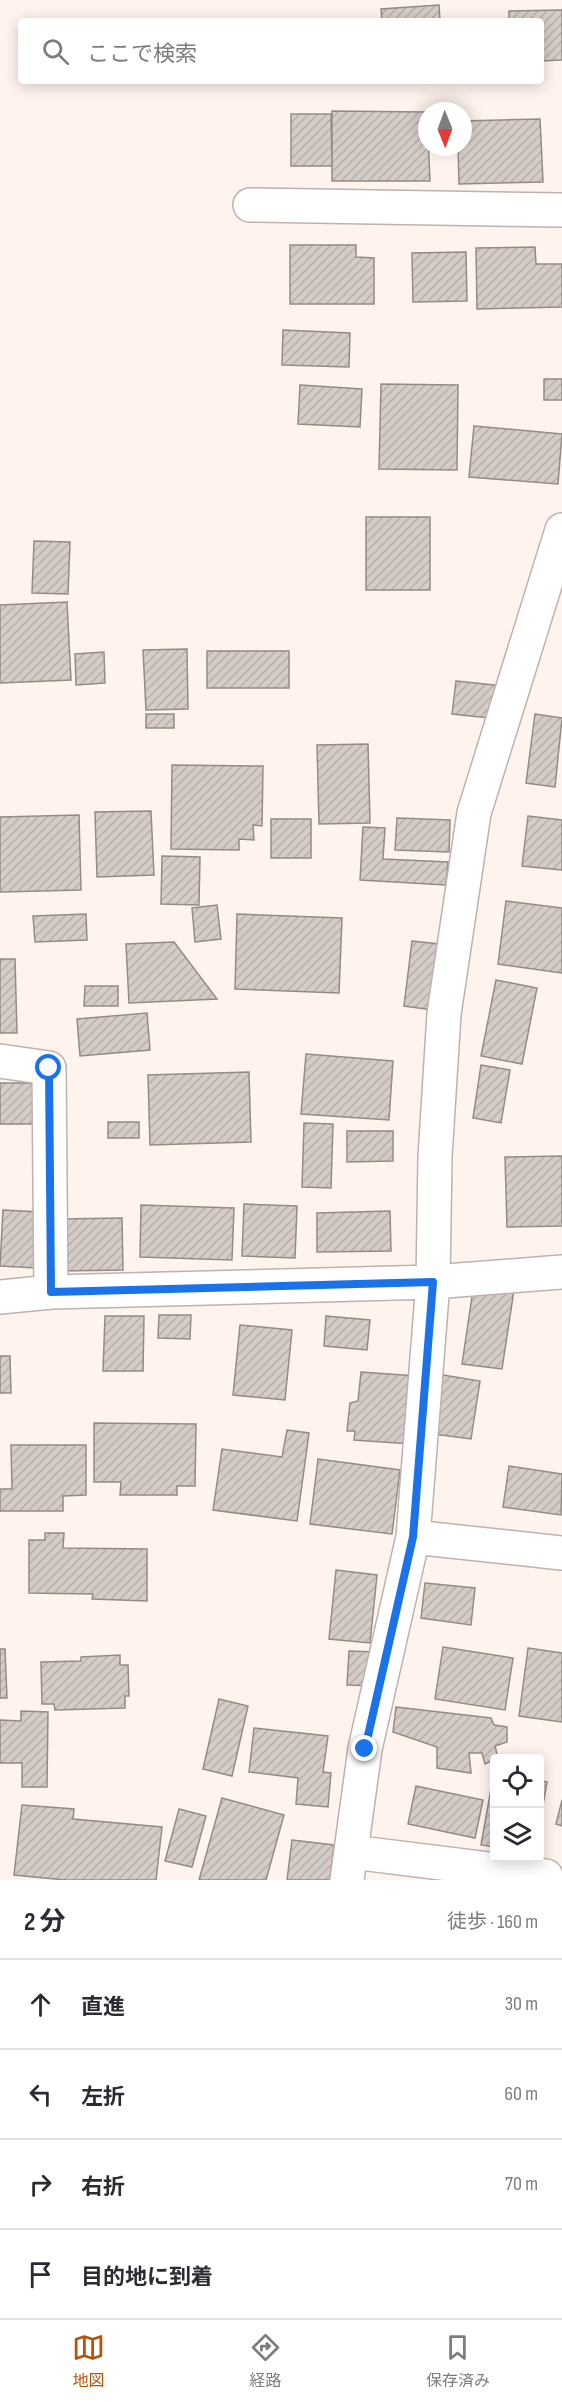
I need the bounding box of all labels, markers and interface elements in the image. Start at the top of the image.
search box [18,18,544,84]
icon: search [39,35,72,68]
text: ここで検索 [87,41,197,68]
north arrow [418,102,472,156]
route start [35,1054,61,1080]
route end [351,1735,377,1761]
map controls [490,1754,544,1862]
button: locate [490,1754,544,1808]
button: layers [490,1808,544,1862]
text: 2 分 [24,1907,65,1938]
text: 徒歩 · 160 m [447,1910,538,1934]
icon: ahead [24,1988,57,2021]
text: 30 m [505,1992,538,2016]
text: 直進 [81,1994,125,2021]
icon: left [24,2078,57,2111]
text: 60 m [504,2082,538,2106]
text: 左折 [81,2084,125,2111]
icon: right [24,2168,57,2201]
text: 70 m [505,2172,538,2196]
text: 右折 [81,2174,125,2201]
icon: arrive [24,2258,57,2291]
text: 目的地に到着 [81,2264,213,2291]
tab: 地図 [72,2331,105,2391]
tab: 経路 [249,2331,282,2391]
tab: 保存済み [426,2331,490,2391]

